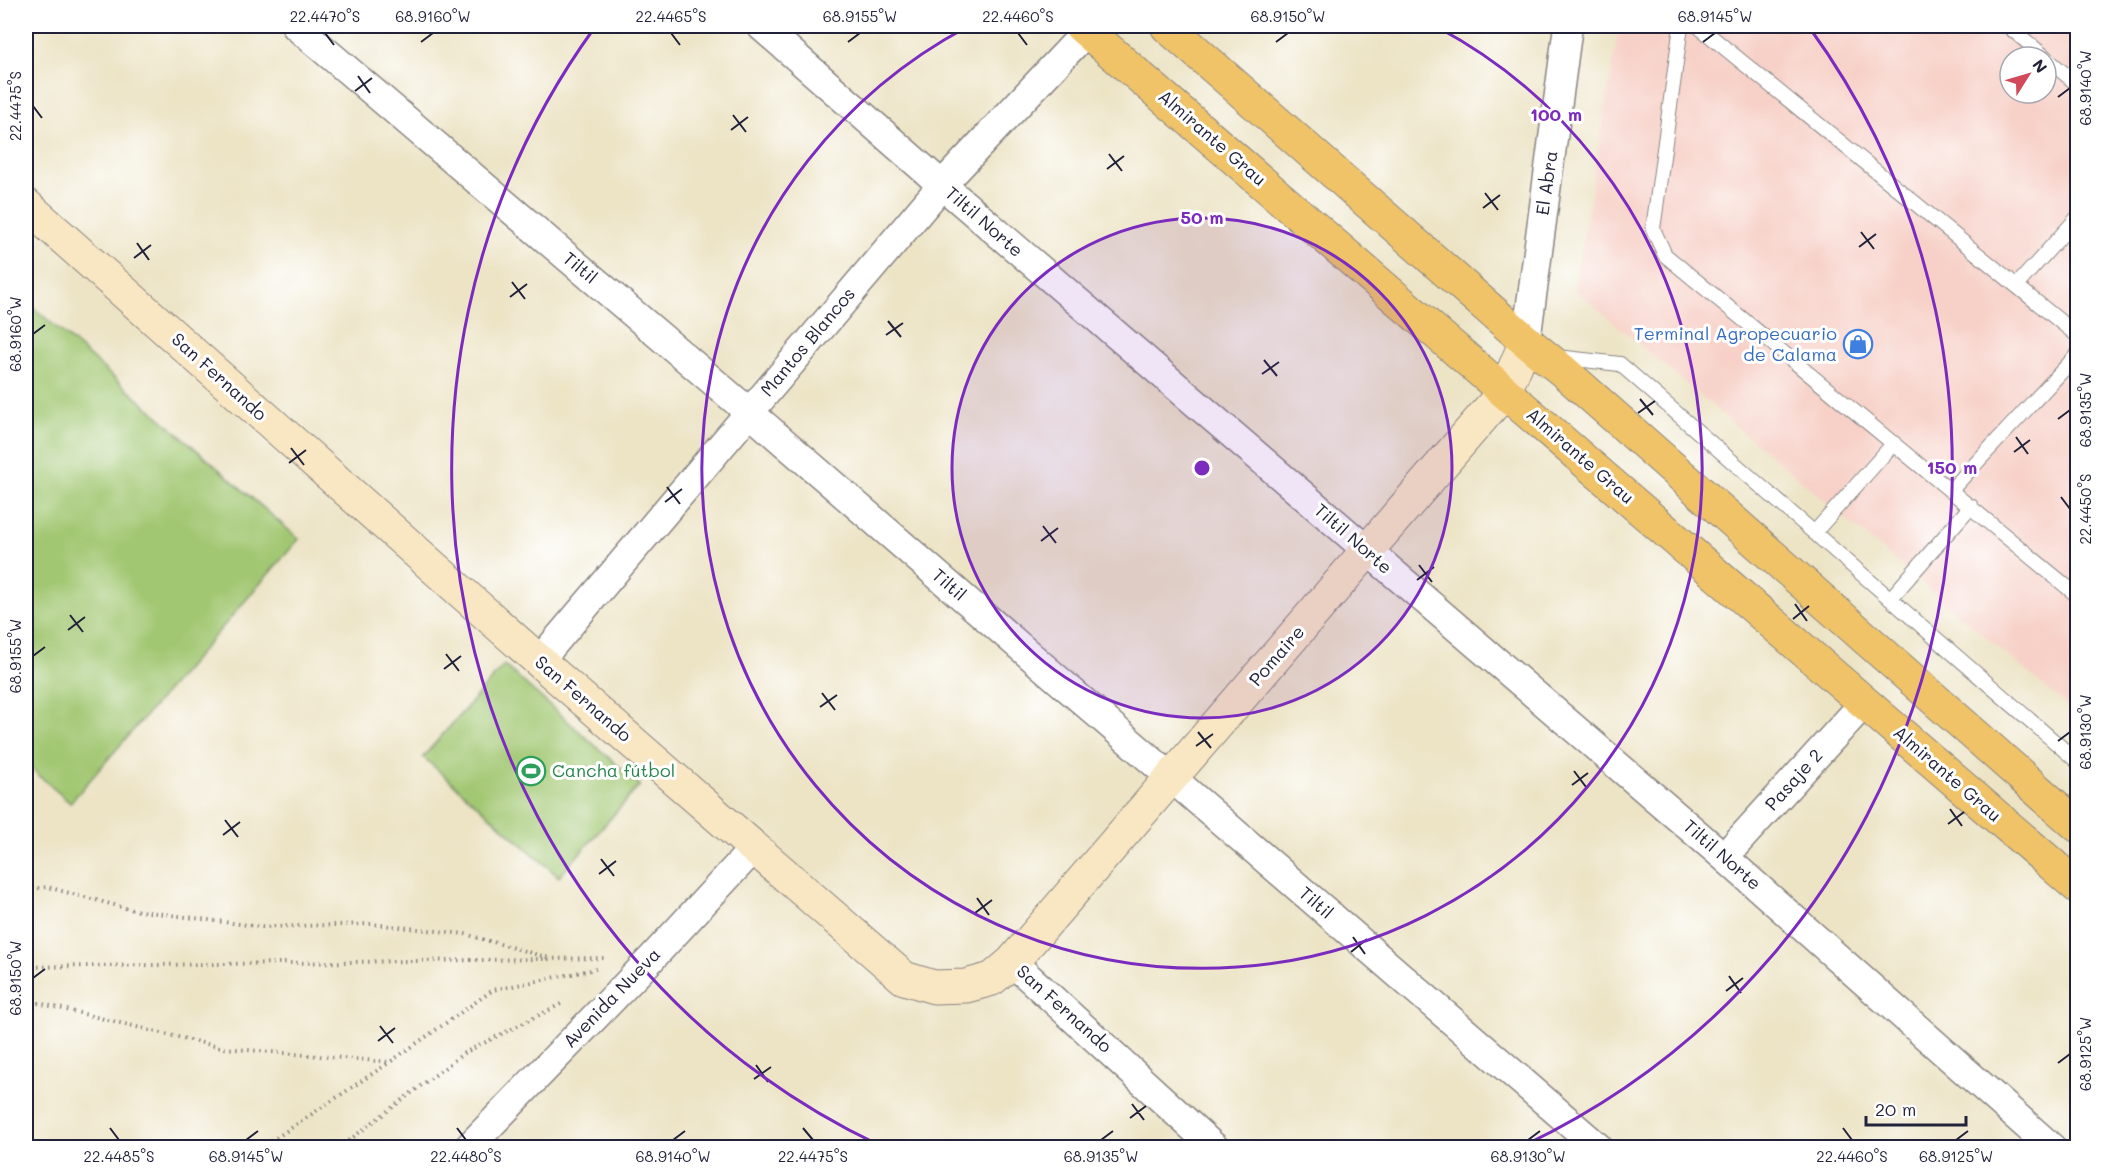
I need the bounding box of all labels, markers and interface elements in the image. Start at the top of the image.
text: 22.4470°S [290,6,360,26]
text: 68.9160°W [395,6,471,26]
text: 22.4465°S [636,6,706,26]
text: 68.9155°W [823,6,897,26]
text: 22.4460°S [982,6,1054,26]
text: 68.9150°W [1250,6,1326,26]
text: 68.9145°W [1678,6,1752,26]
north arrow [1998,45,2058,105]
text: 68.9140°W [2075,50,2095,126]
text: N [2028,54,2052,77]
text: 22.4475°S [5,71,25,141]
street label: Almirante Grau [1154,84,1272,191]
text: 100 m [1530,102,1582,126]
street label: El Abra [1530,149,1562,217]
street label: Tiltil Norte [941,181,1029,262]
text: 50 m [1181,205,1223,229]
street label: Tiltil [558,246,603,289]
street label: Mantos Blancos [754,282,860,401]
text: 68.9160°W [5,296,25,372]
place label: Terminal Agropecuario de Calama [1634,321,1837,366]
street label: San Fernando [167,327,273,426]
shop icon: Terminal Agropecuario de Calama [1842,328,1874,360]
text: 68.9135°W [2075,373,2095,447]
street label: Almirante Grau [1522,402,1640,509]
text: 150 m [1927,455,1977,479]
centre of rings [1192,458,1212,478]
text: 22.4450°S [2075,474,2095,544]
street label: Tiltil Norte [1310,498,1398,579]
street label: Tiltil [927,563,972,606]
text: 68.9155°W [5,619,25,693]
street label: Pomaire [1243,620,1309,691]
street label: San Fernando [530,650,637,747]
text: 68.9130°W [2075,694,2095,770]
street label: Almirante Grau [1889,720,2007,827]
street label: Pasaje 2 [1759,743,1827,815]
sports icon: Cancha fútbol [515,755,547,787]
place label: Cancha fútbol [552,758,675,782]
street label: Tiltil Norte [1679,814,1767,895]
street label: Tiltil [1294,881,1339,924]
text: 68.9150°W [5,940,25,1016]
street label: Avenida Nueva [557,942,665,1052]
street label: San Fernando [1012,959,1118,1058]
text: 68.9125°W [2075,1017,2095,1091]
scale bar [1866,1089,1966,1127]
text: 20 m [1875,1097,1916,1121]
text: 22.4485°S [84,1146,154,1166]
text: 68.9145°W [209,1146,283,1166]
text: 22.4480°S [430,1146,502,1166]
text: 68.9140°W [635,1146,711,1166]
text: 22.4475°S [778,1146,848,1166]
text: 68.9135°W [1064,1146,1138,1166]
text: 68.9130°W [1490,1146,1566,1166]
text: 22.4460°S [1816,1146,1888,1166]
text: 68.9125°W [1919,1146,1993,1166]

